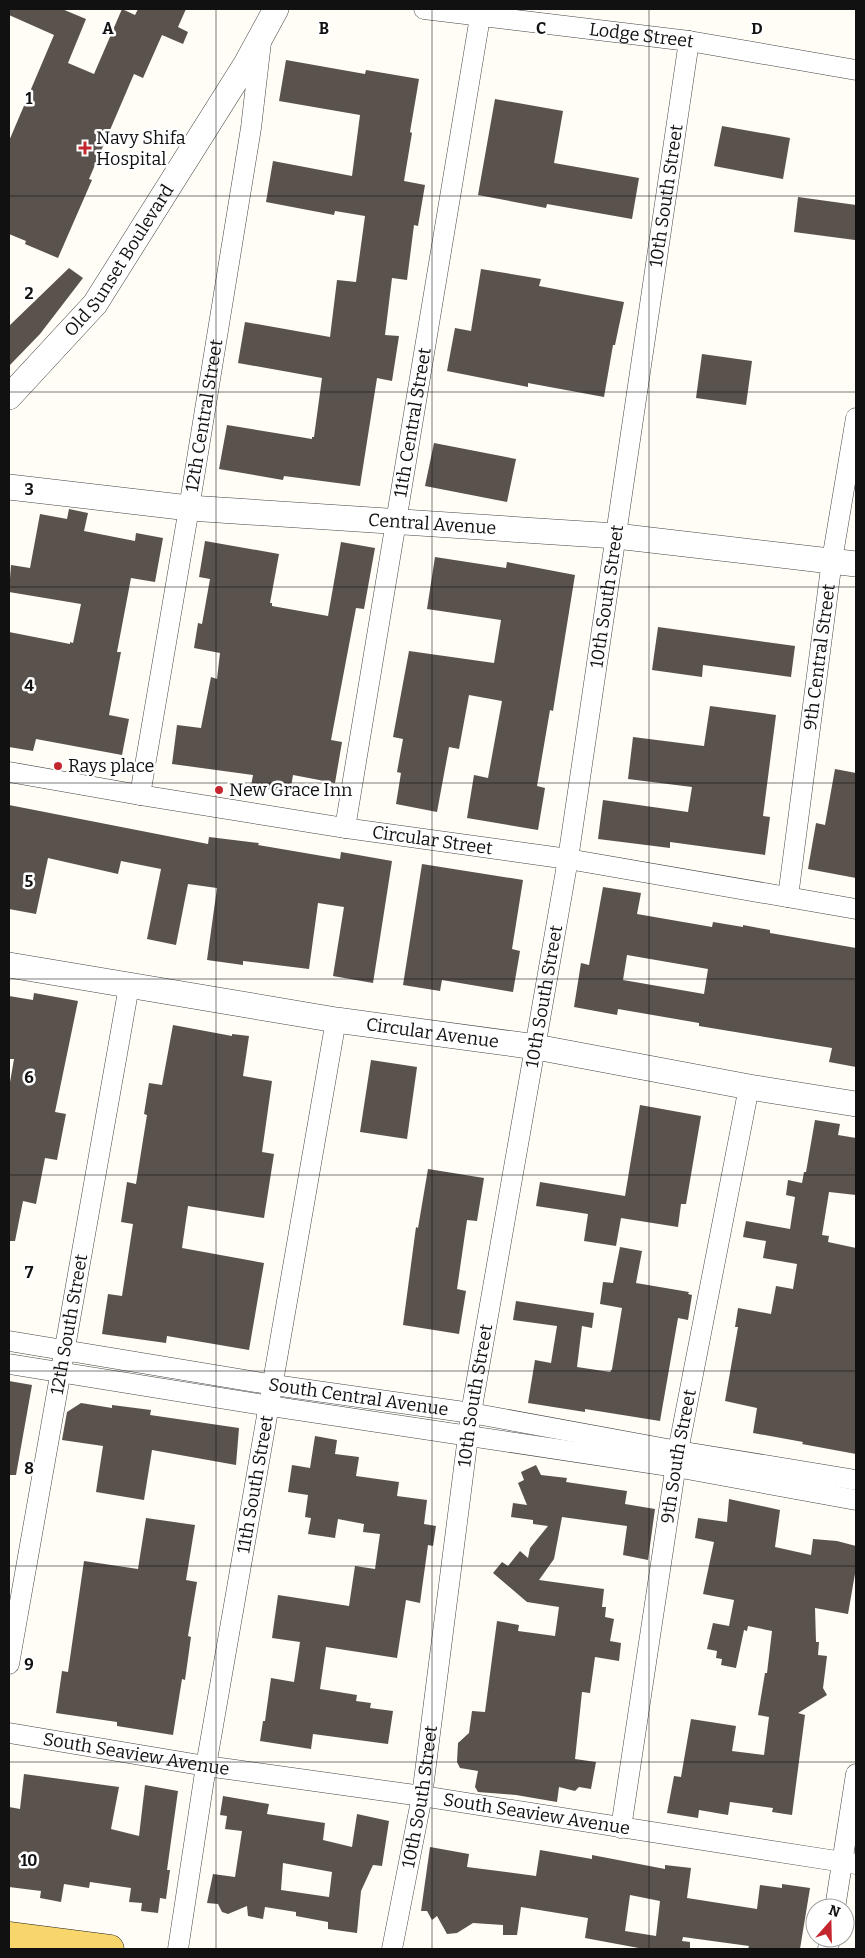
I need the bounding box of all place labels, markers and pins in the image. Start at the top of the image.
place label: Navy Shifa Hospital [96,127,186,170]
marker: Navy Shifa Hospital [78,141,92,155]
place label: Rays place [68,755,154,777]
marker: Rays place [52,760,64,772]
place label: New Grace Inn [229,779,353,801]
marker: New Grace Inn [213,784,225,796]

